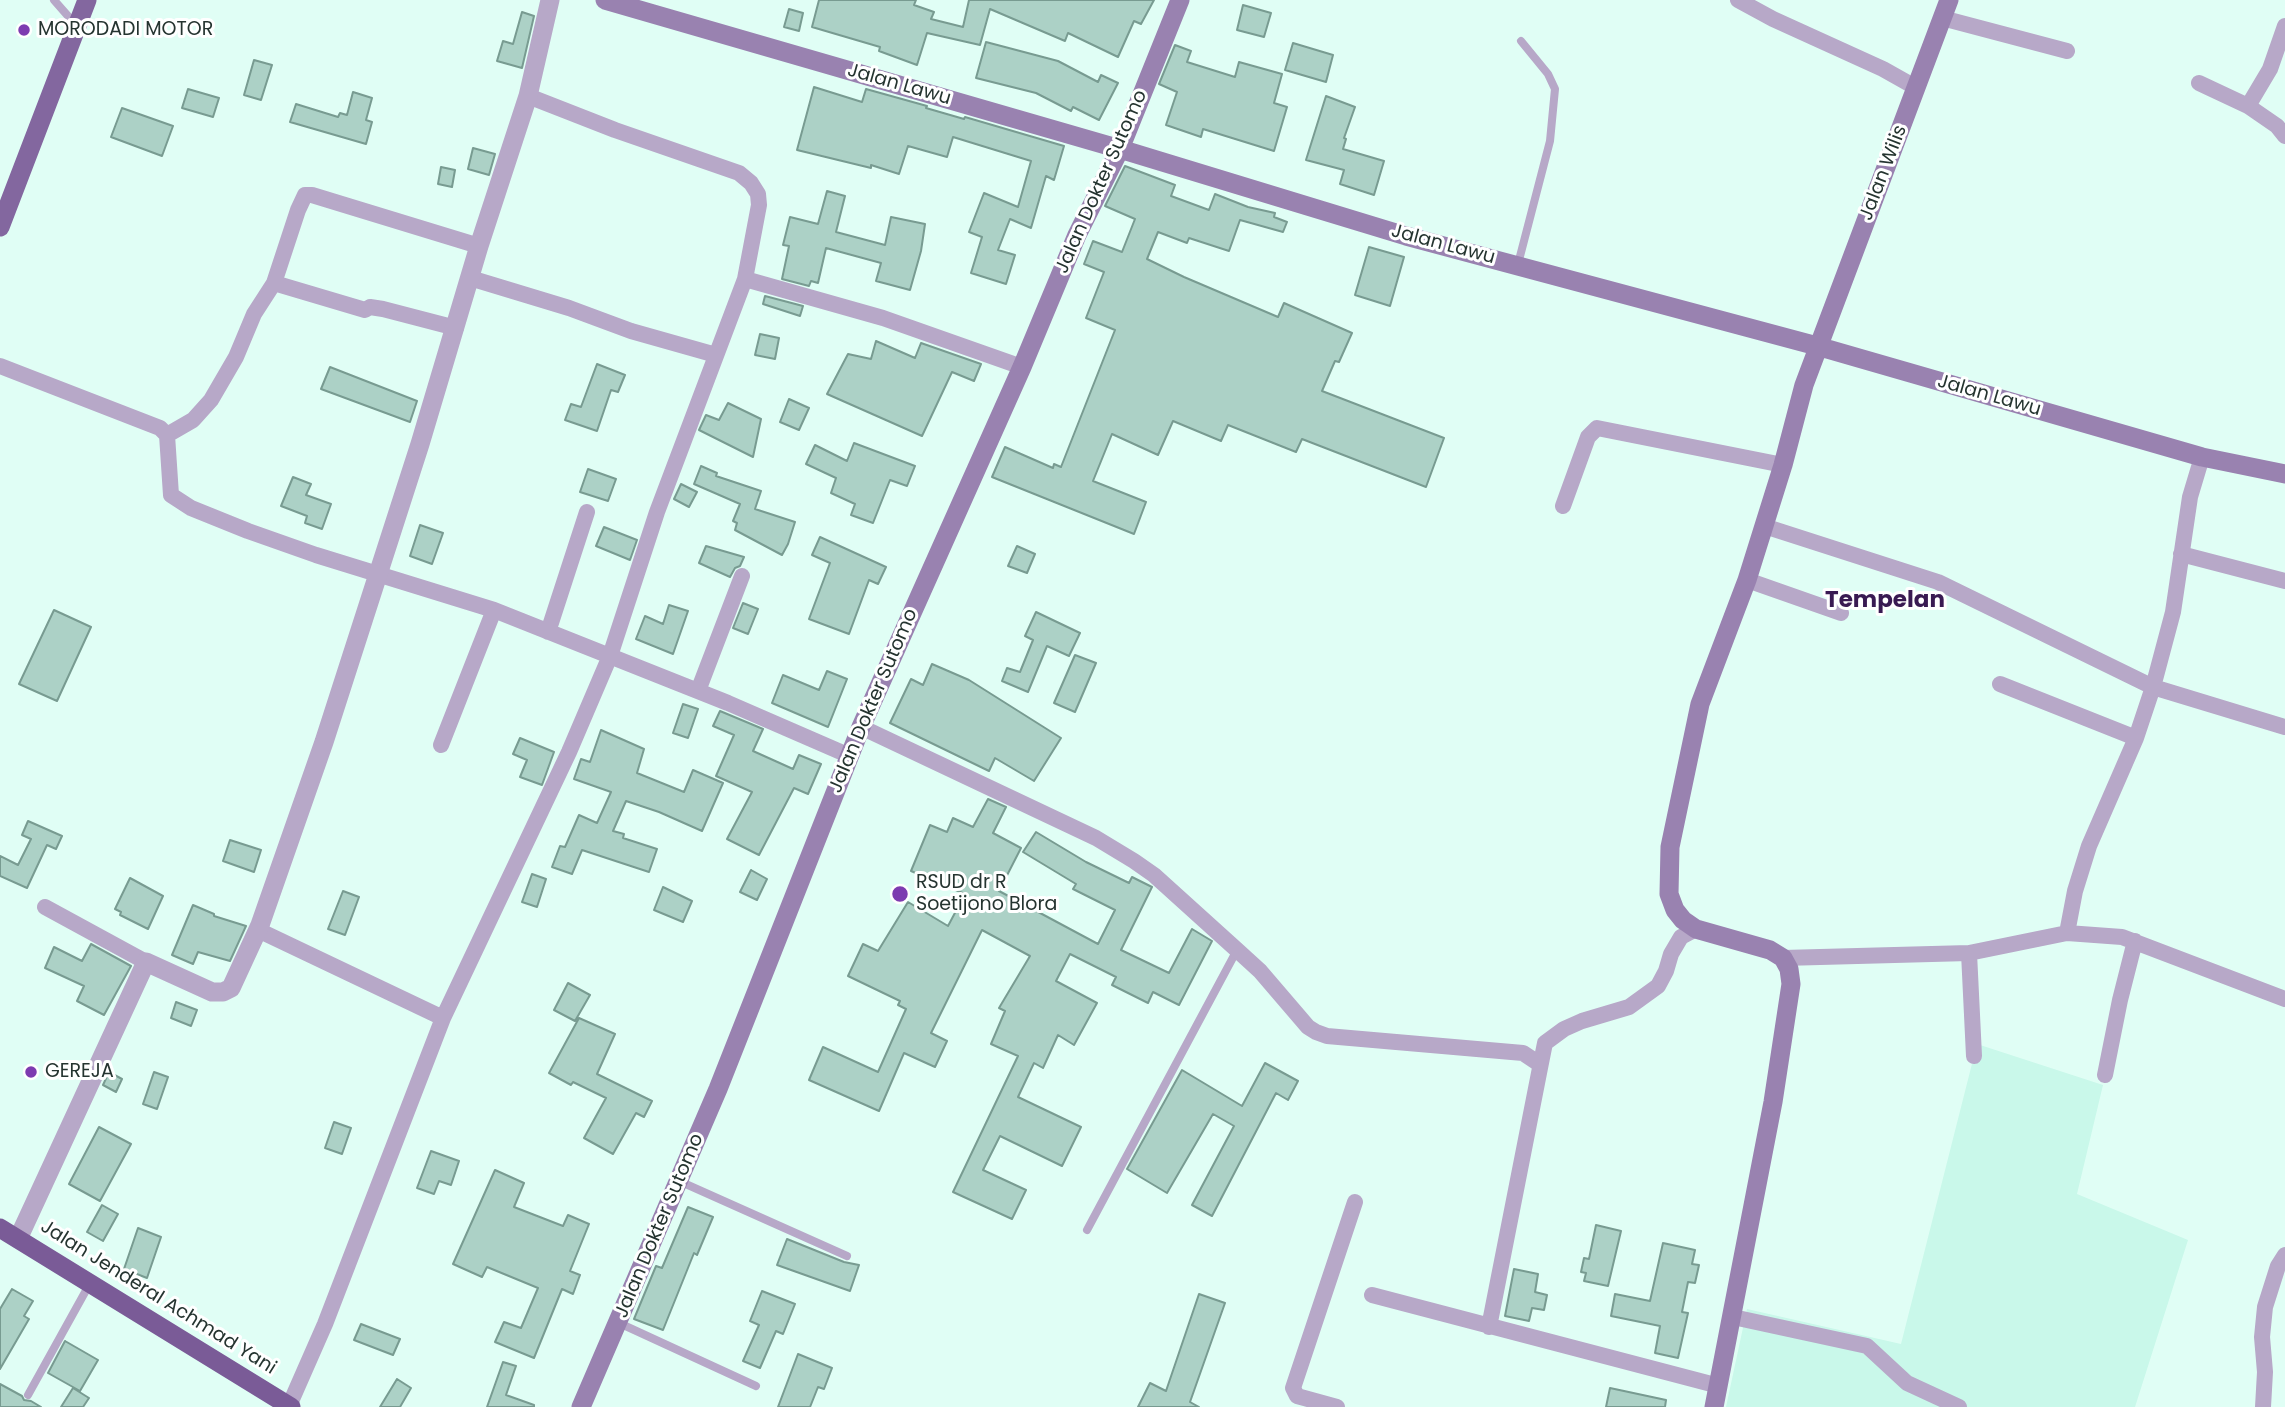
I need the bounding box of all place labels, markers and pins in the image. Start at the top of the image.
place label: MORODADI MOTOR [38,19,213,41]
marker: MORODADI MOTOR [16,22,32,38]
place label: RSUD dr R Soetijono Blora [916,872,1057,916]
marker: RSUD dr R Soetijono Blora [890,884,910,904]
place label: GEREJA [45,1061,114,1083]
marker: GEREJA [23,1064,39,1080]

